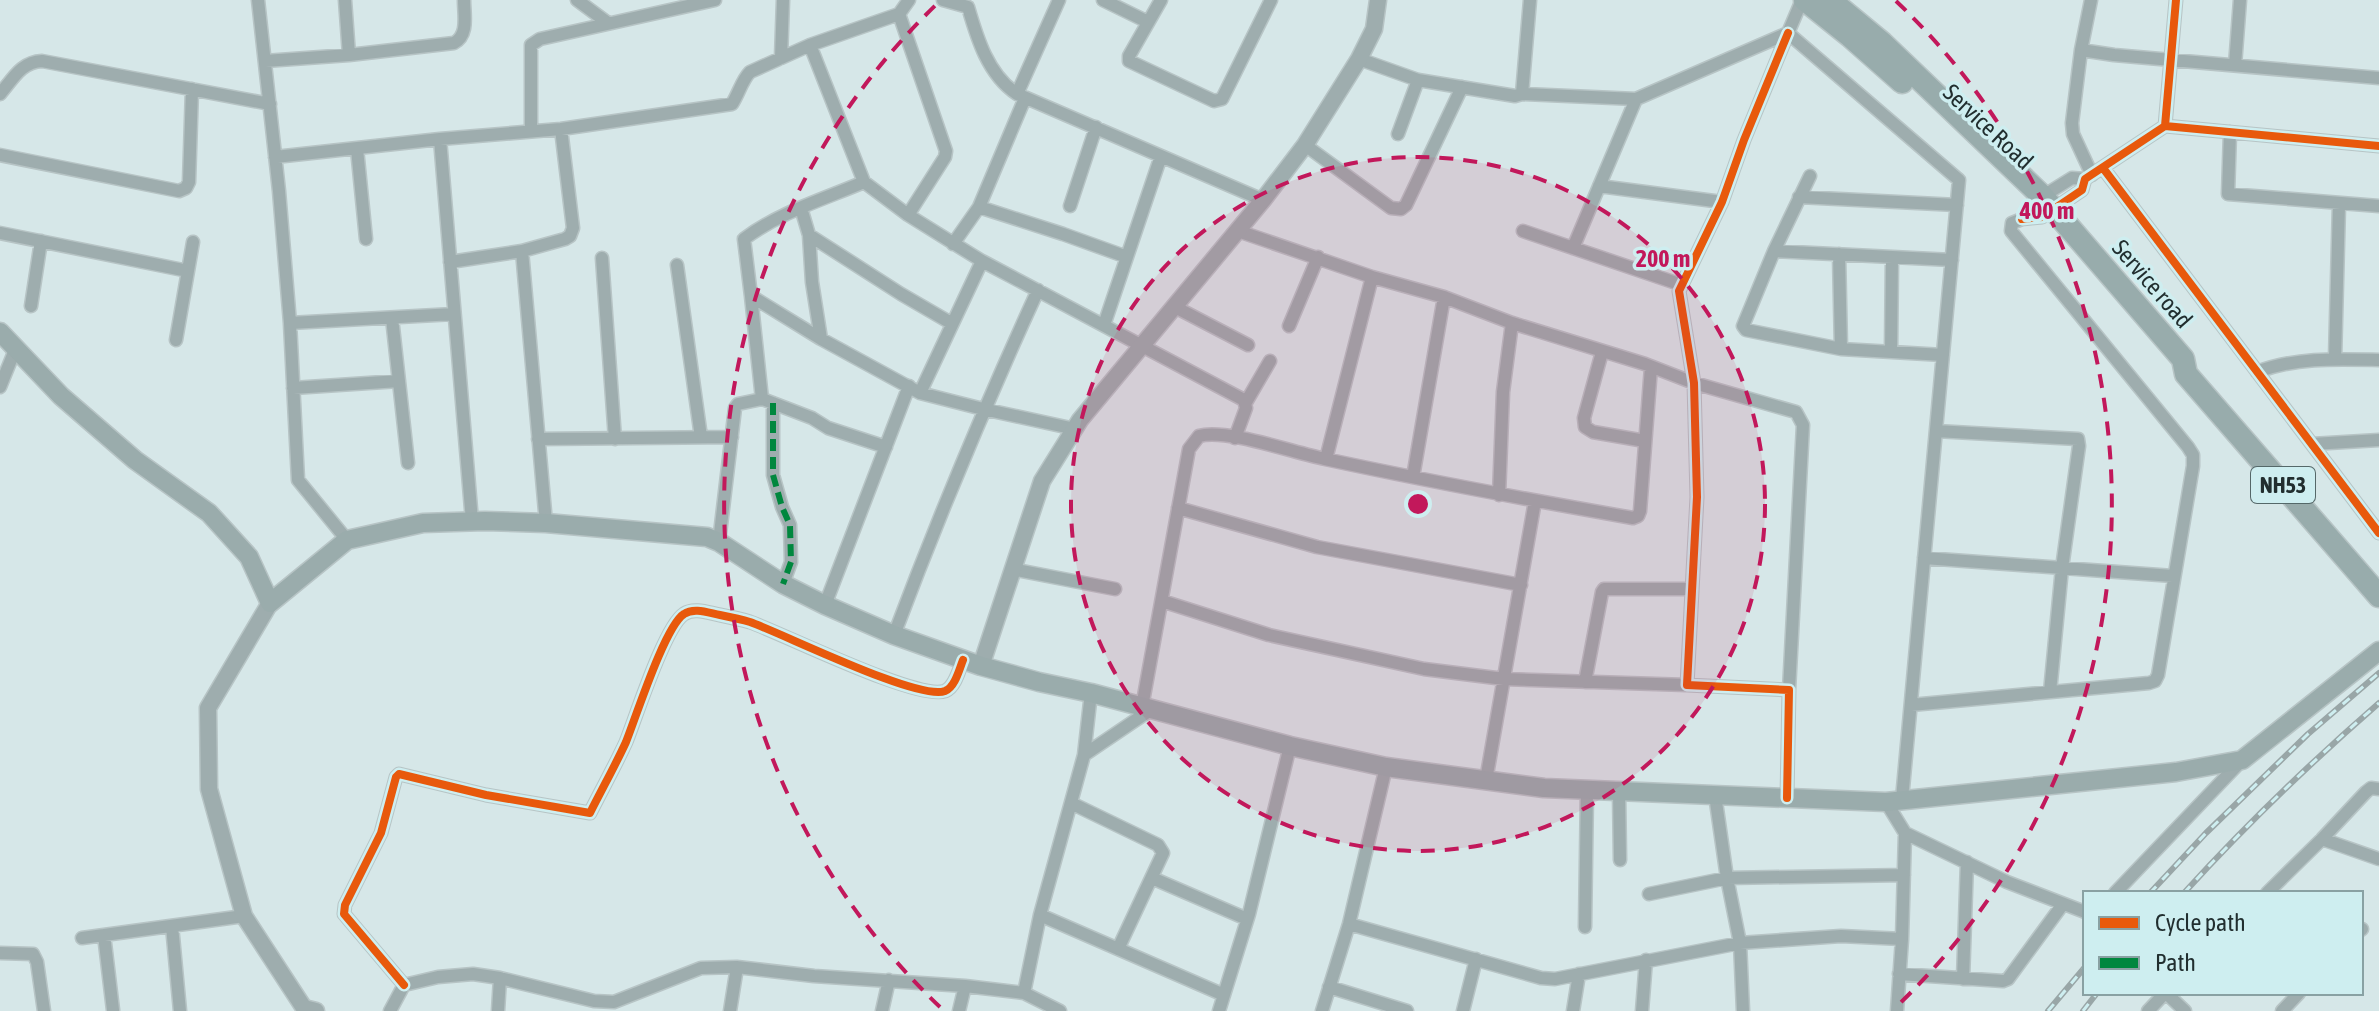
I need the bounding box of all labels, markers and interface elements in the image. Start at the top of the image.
street label: Service Road [1938,78,2039,175]
text: 400 m [2019,197,2074,224]
street label: Service road [2107,234,2198,333]
text: 200 m [1636,245,1690,272]
road number: NH53 [2251,467,2315,503]
centre of rings [1404,490,1432,518]
legend [2083,891,2363,995]
text: Cycle path [2155,909,2246,936]
text: Path [2155,949,2196,976]

